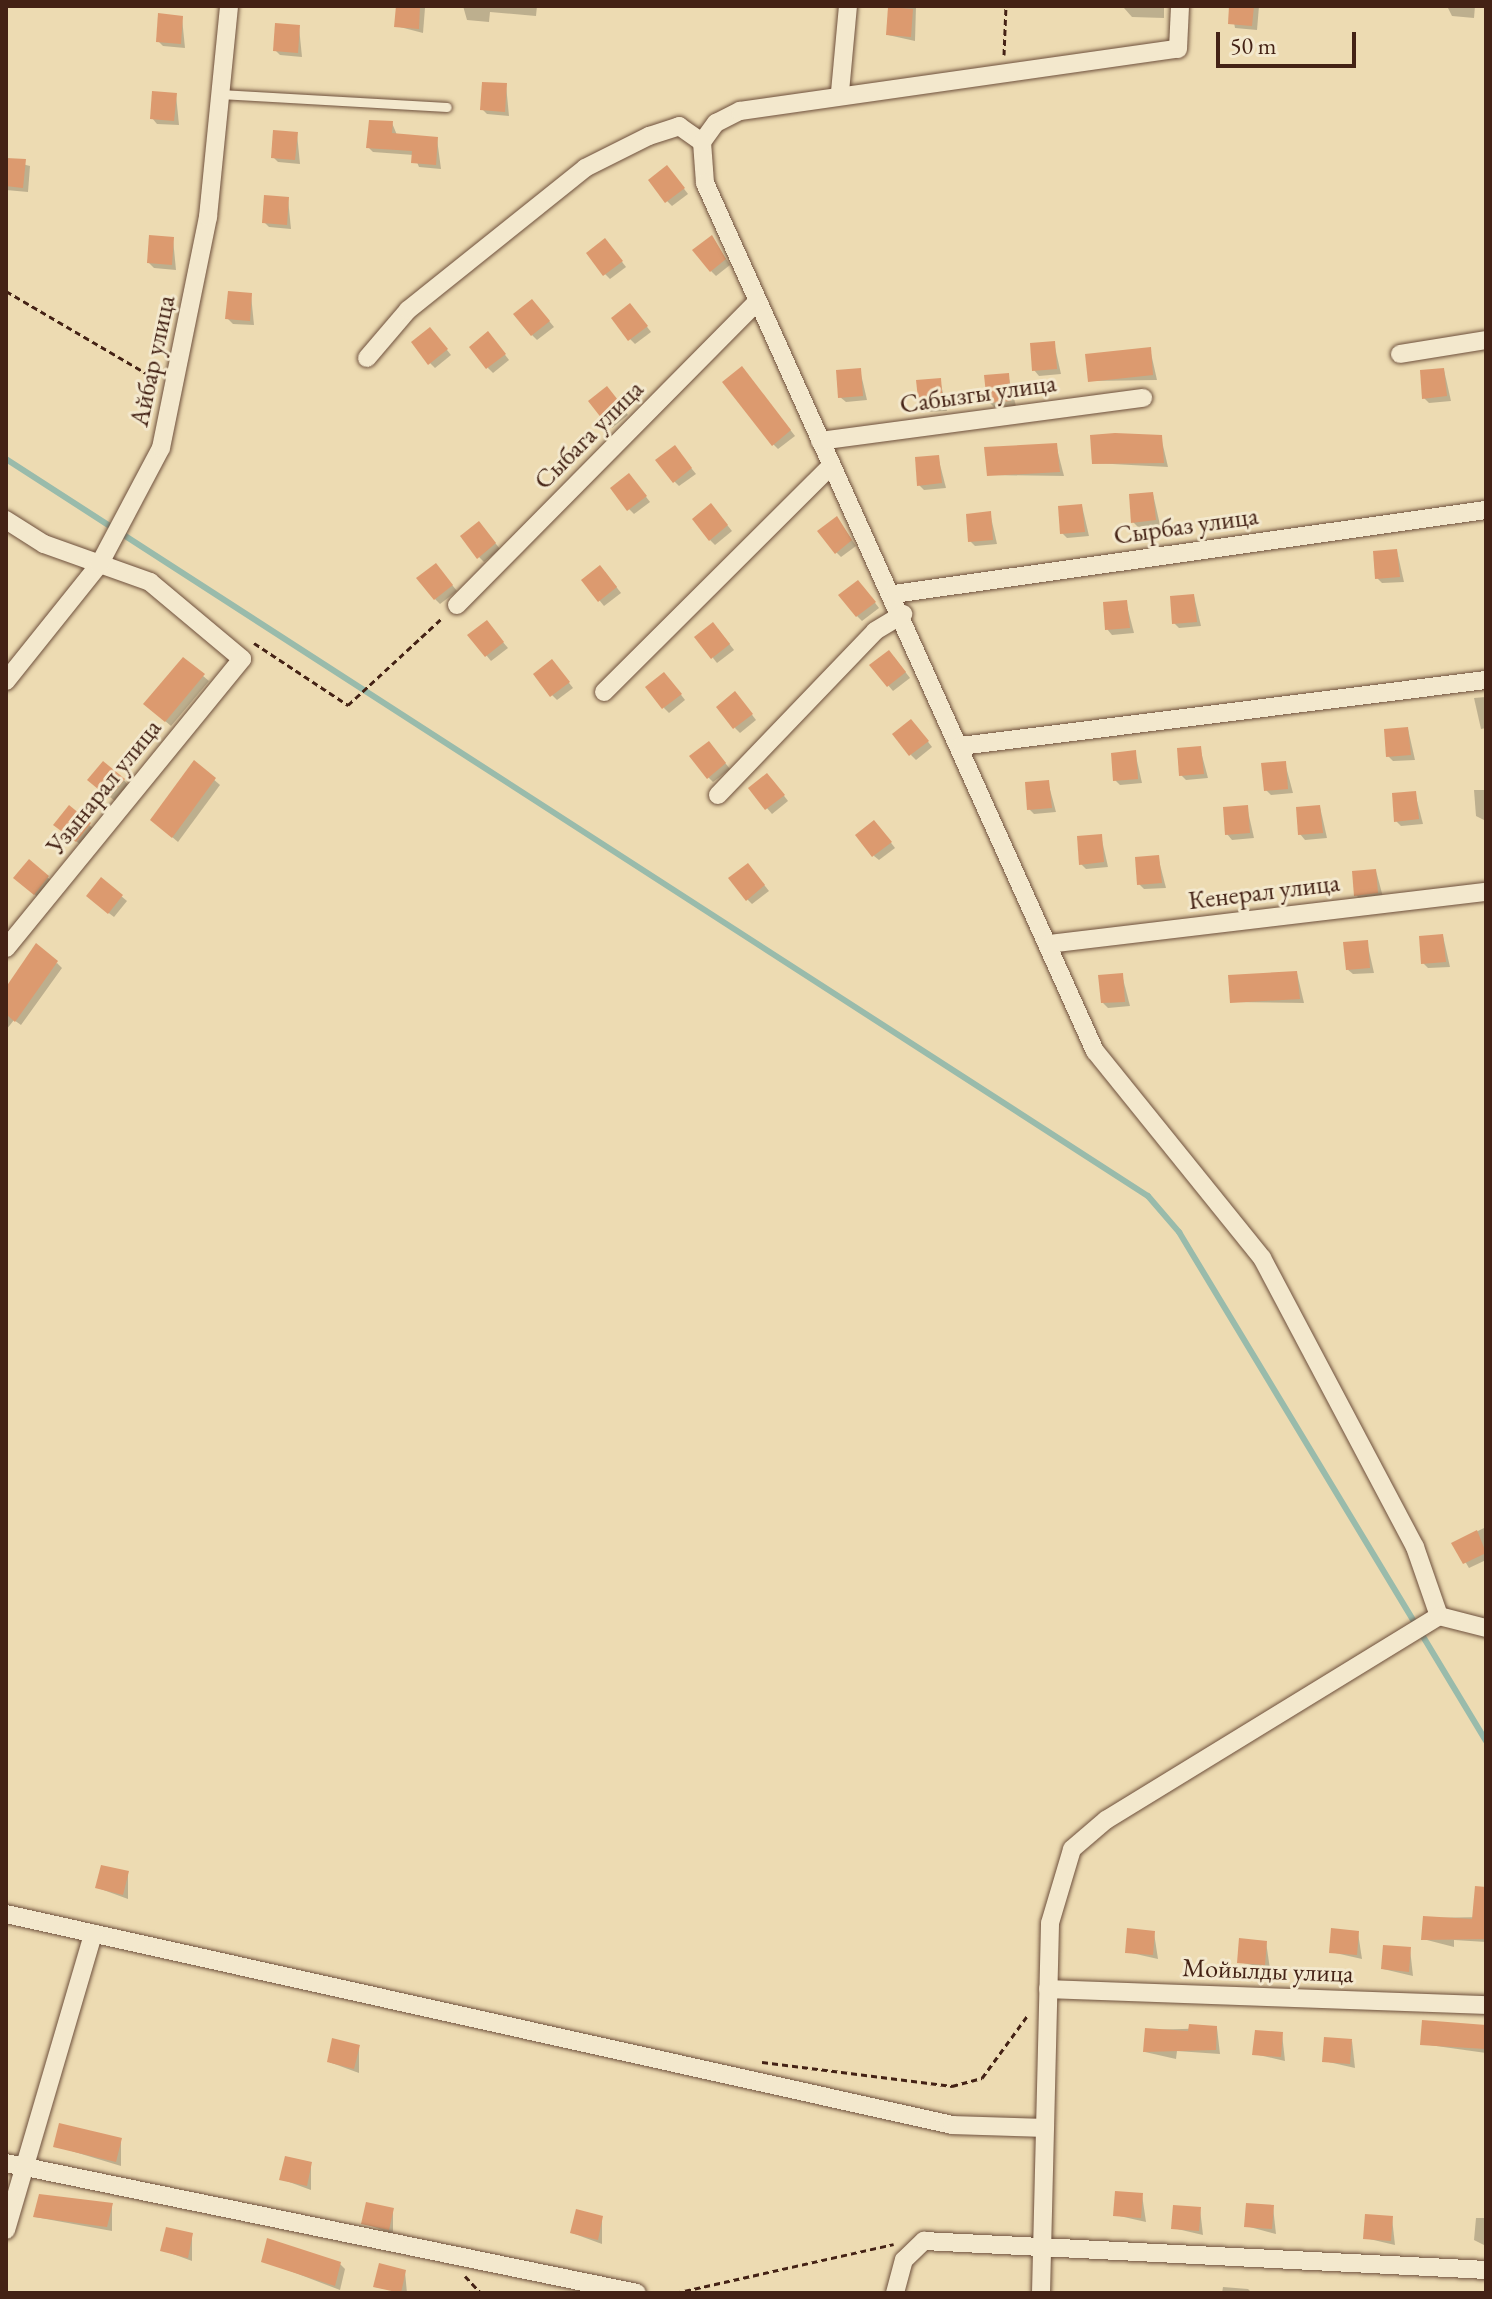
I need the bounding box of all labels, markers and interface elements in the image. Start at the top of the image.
scale bar [1220,16,1360,66]
text: 50 m [1230,30,1277,61]
street label: Айбар улица [124,293,182,429]
street label: Сабызгы улица [898,368,1058,420]
street label: Сыбага улица [528,374,650,496]
street label: Сырбаз улица [1112,500,1260,552]
street label: Узынарал улица [40,713,168,861]
street label: Кенерал улица [1187,867,1341,917]
street label: Мойылды улица [1182,1952,1354,1990]

